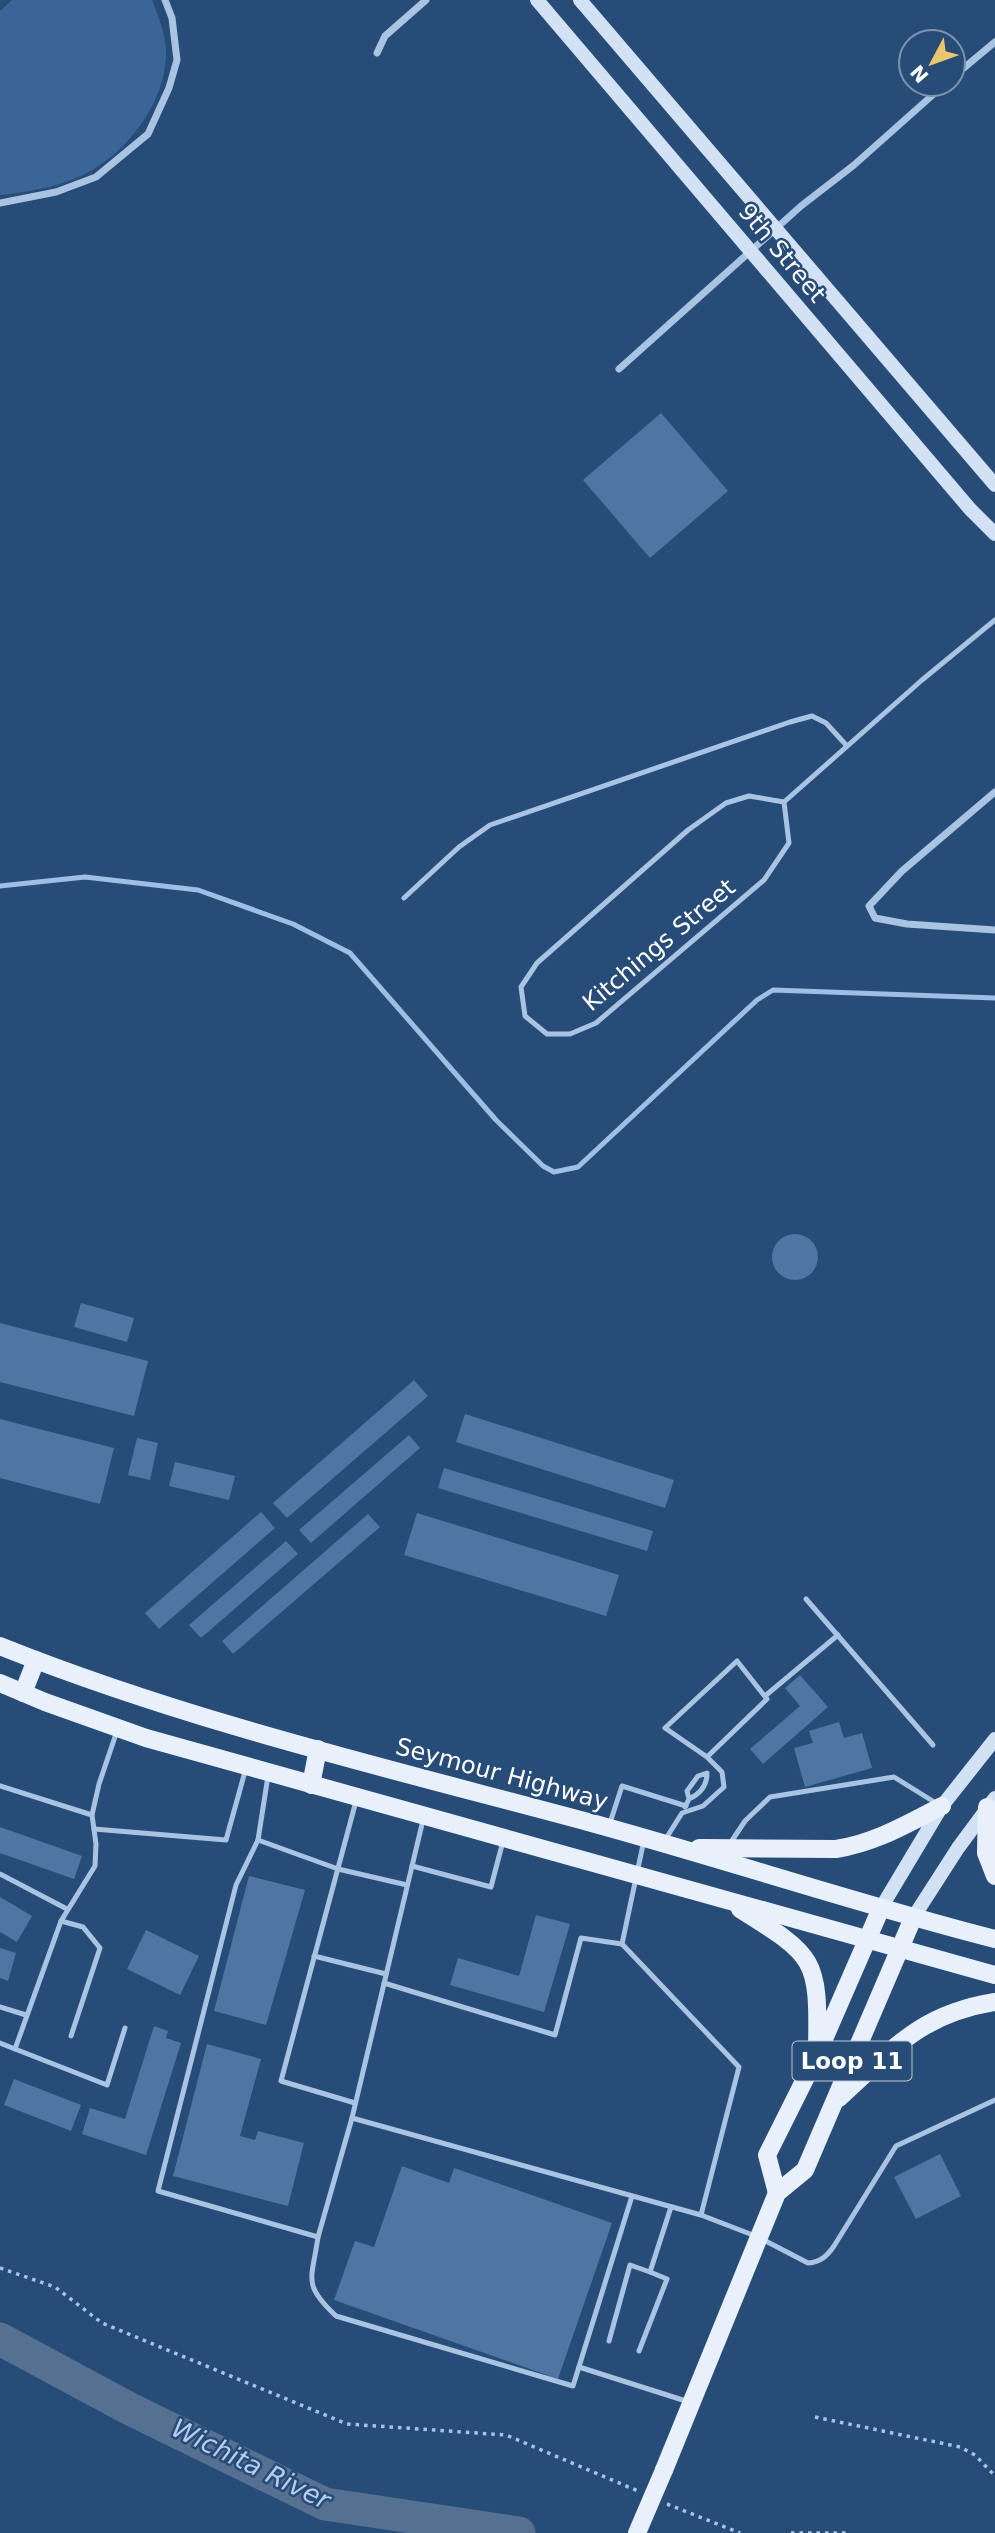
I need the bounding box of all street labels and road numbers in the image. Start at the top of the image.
street label: 9th Street [733,198,831,308]
street label: Kitchings Street [577,873,741,1017]
street label: Seymour Highway [393,1732,611,1816]
road number: Loop 11 [792,2042,912,2080]

